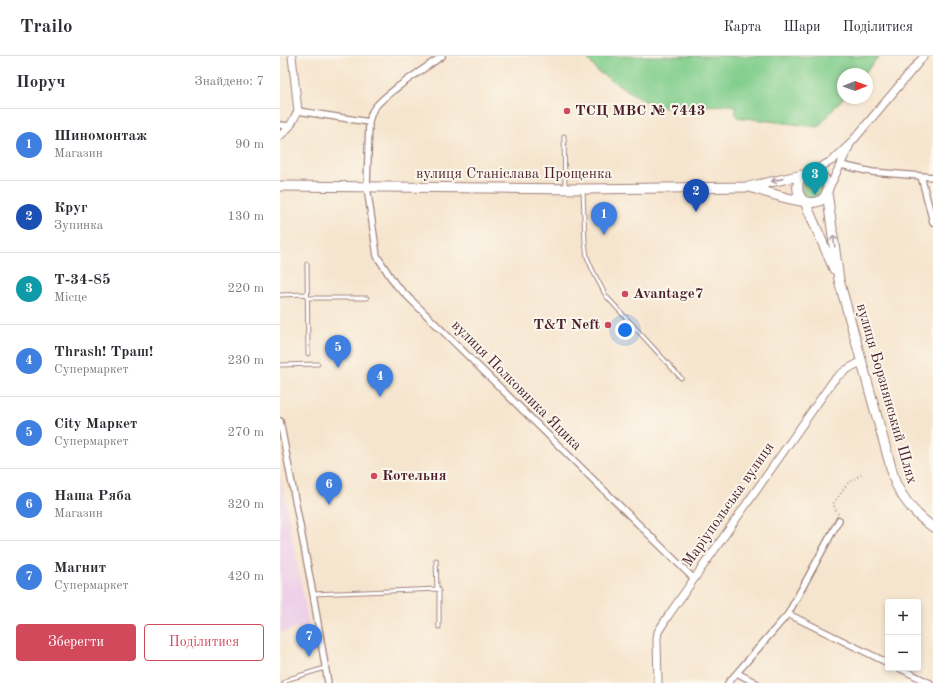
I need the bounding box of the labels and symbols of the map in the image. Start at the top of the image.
north arrow [837,68,873,104]
place label: ТСЦ МВС № 7443 [575,104,705,119]
marker: ТСЦ МВС № 7443 [562,106,572,116]
pin: 3 [802,162,828,195]
street label: вулиця Станіслава Прощенка [416,167,612,182]
one-way arrow [771,177,784,185]
pin: 2 [683,179,709,212]
pin: 1 [591,202,617,235]
one-way arrow [830,235,838,248]
place label: Avantage7 [633,287,704,302]
marker: Avantage7 [620,289,630,299]
street label: вулиця Борзнянський Шлях [853,302,919,486]
street label: вулиця Полковника Яцика [448,318,584,454]
place label: T&T Neft [533,318,601,333]
marker: T&T Neft [603,320,613,330]
your location [615,320,635,340]
pin: 5 [325,335,351,368]
pin: 4 [367,364,393,397]
street label: Маріупольська вулиця [680,440,778,570]
place label: Котельня [382,469,447,484]
marker: Котельня [369,471,379,481]
pin: 6 [316,472,342,505]
pin: 7 [296,624,322,657]

